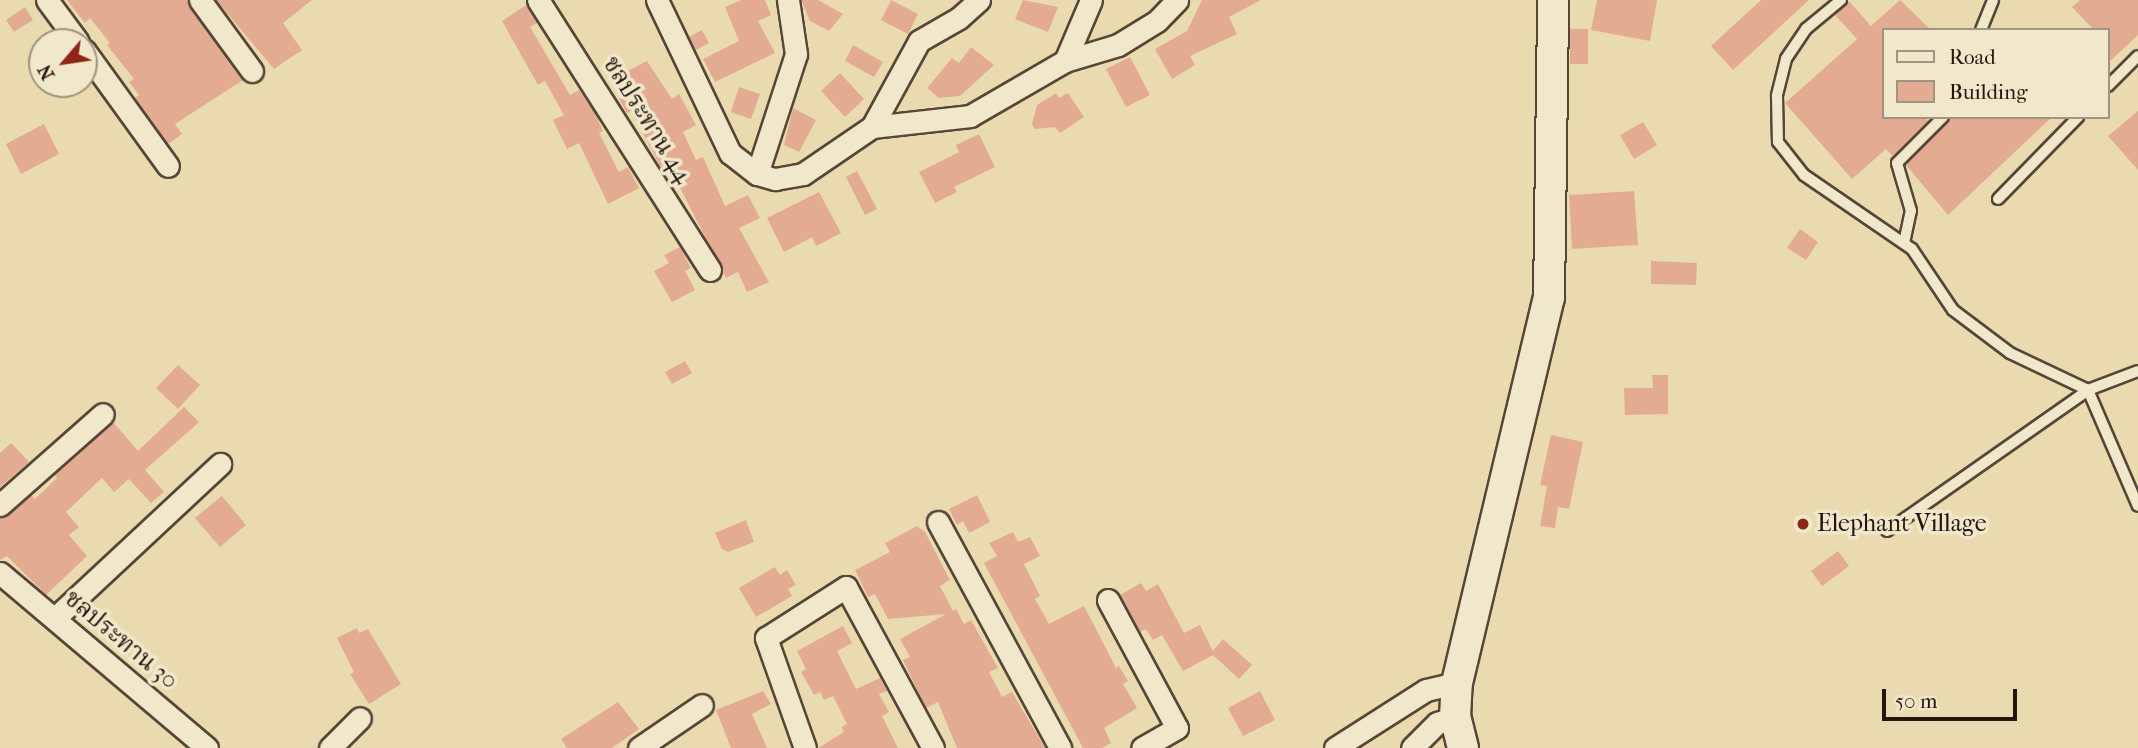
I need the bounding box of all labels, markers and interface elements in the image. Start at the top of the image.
north arrow [28,28,98,98]
legend [1882,28,2110,119]
text: Road [1949,45,1996,69]
street label: ชลประทาน 44 [597,51,697,189]
text: N [33,61,60,84]
text: Building [1949,80,2027,104]
place label: Elephant Village [1817,510,1987,538]
marker: Elephant Village [1795,516,1811,532]
street label: ชลประทาน 30 [59,584,183,696]
scale bar [1886,674,2021,718]
text: 50 m [1895,689,1938,713]

